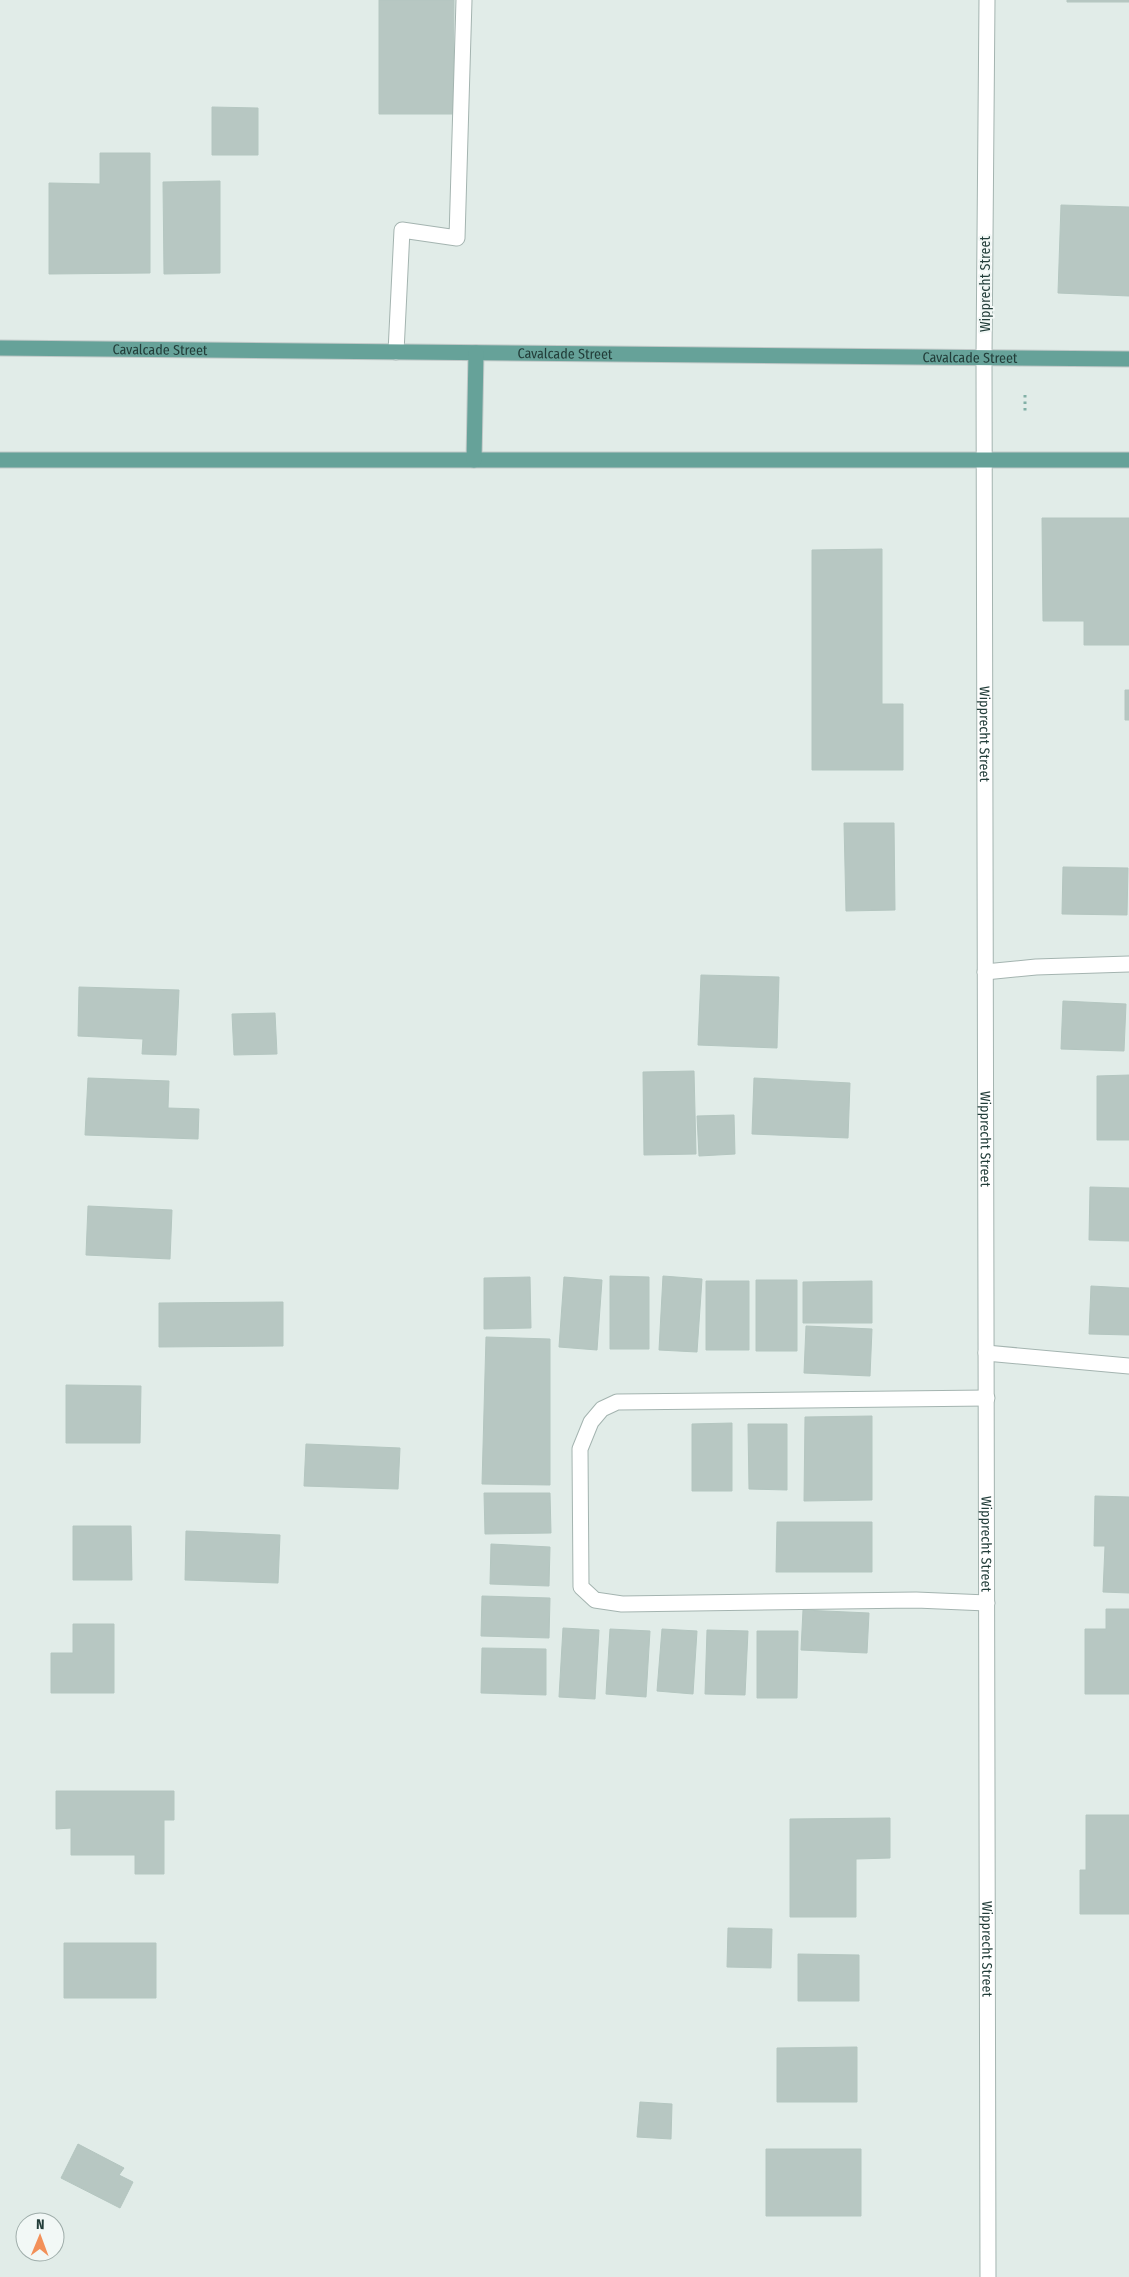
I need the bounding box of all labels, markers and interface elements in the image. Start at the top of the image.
street label: Wipprecht Street [977,236,994,332]
street label: Cavalcade Street [112,341,208,359]
street label: Cavalcade Street [517,345,613,363]
street label: Cavalcade Street [922,349,1018,367]
street label: Wipprecht Street [976,686,993,782]
street label: Wipprecht Street [977,1091,994,1187]
street label: Wipprecht Street [977,1496,995,1592]
street label: Wipprecht Street [978,1901,995,1997]
north arrow [15,2212,65,2262]
text: N [36,2216,45,2233]

